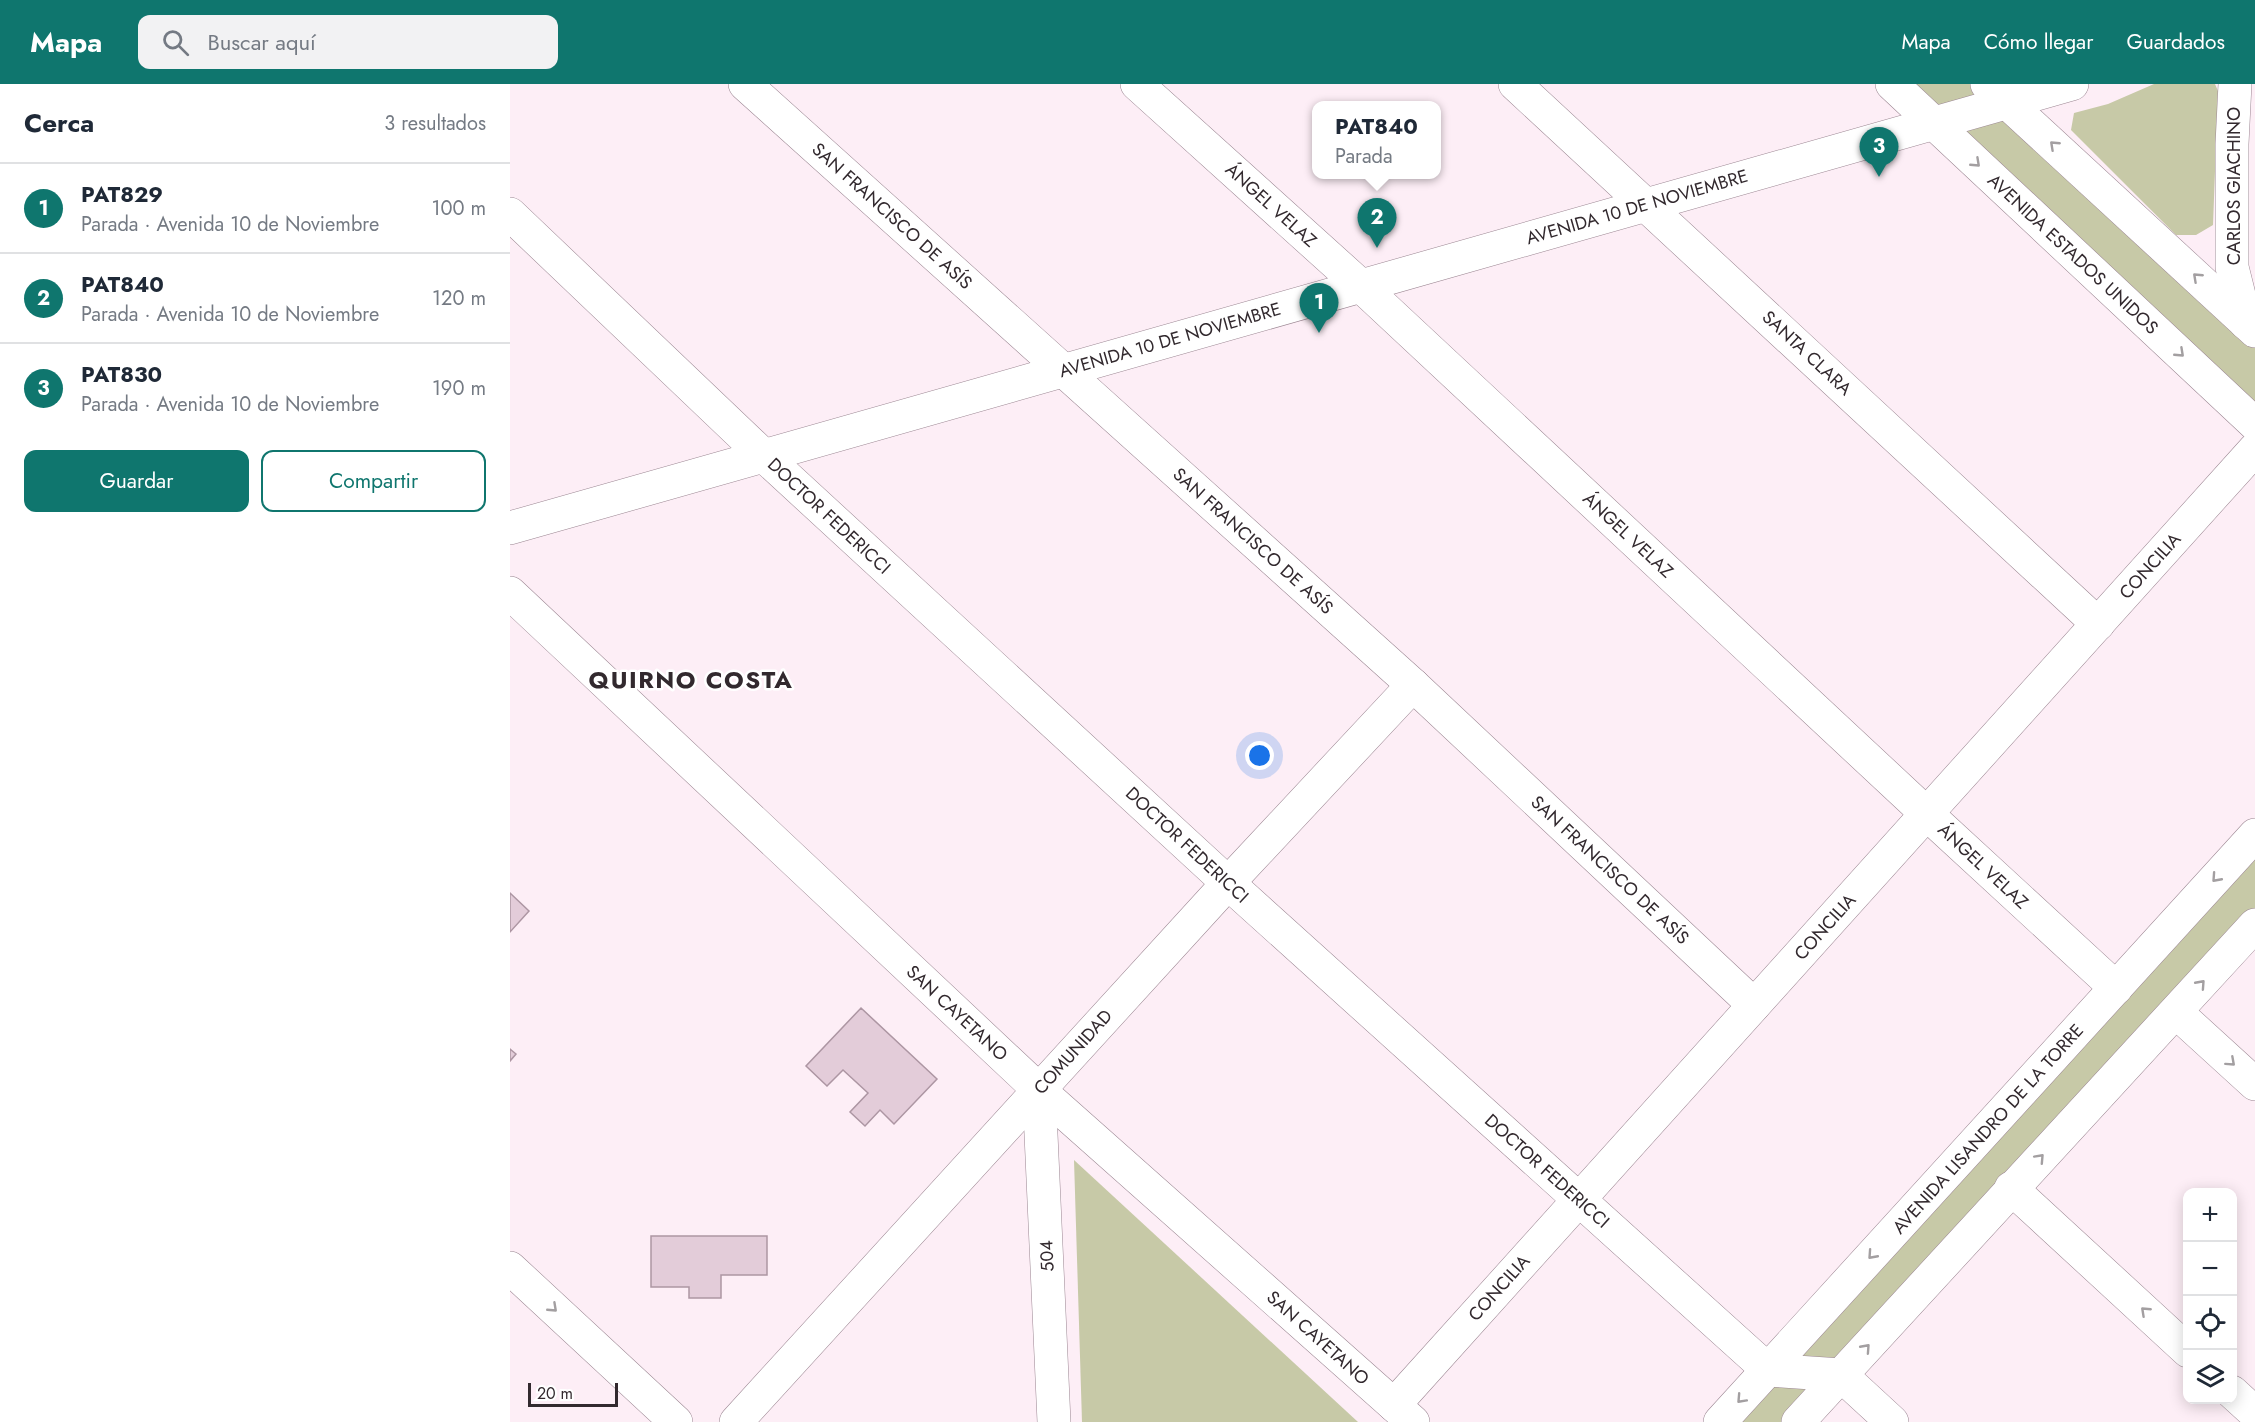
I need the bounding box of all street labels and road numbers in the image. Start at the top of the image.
street label: CARLOS GIACHINO [2221,107,2247,265]
street label: SAN FRANCISCO DE ASÍS [806,137,978,295]
street label: ÁNGEL VELAZ [1219,157,1323,253]
street label: AVENIDA 10 DE NOVIEMBRE [1523,163,1751,251]
street label: AVENIDA ESTADOS UNIDOS [1982,168,2164,340]
street label: AVENIDA 10 DE NOVIEMBRE [1056,296,1284,384]
street label: SANTA CLARA [1756,304,1858,402]
street label: DOCTOR FEDERICCI [762,452,896,580]
street label: SAN FRANCISCO DE ASÍS [1167,462,1339,620]
street label: ÁNGEL VELAZ [1577,486,1679,584]
street label: CONCILIA [2113,527,2187,605]
street label: DOCTOR FEDERICCI [1120,781,1254,909]
street label: SAN FRANCISCO DE ASÍS [1525,790,1695,951]
street label: ÁNGEL VELAZ [1932,817,2034,915]
street label: CONCILIA [1788,888,1862,966]
street label: SAN CAYETANO [900,959,1014,1067]
street label: COMUNIDAD [1028,1004,1118,1100]
street label: AVENIDA LISANDRO DE LA TORRE [1886,1018,2090,1240]
street label: DOCTOR FEDERICCI [1479,1108,1615,1234]
street label: 504 [1033,1240,1061,1272]
street label: CONCILIA [1462,1249,1536,1327]
street label: SAN CAYETANO [1261,1285,1375,1391]

